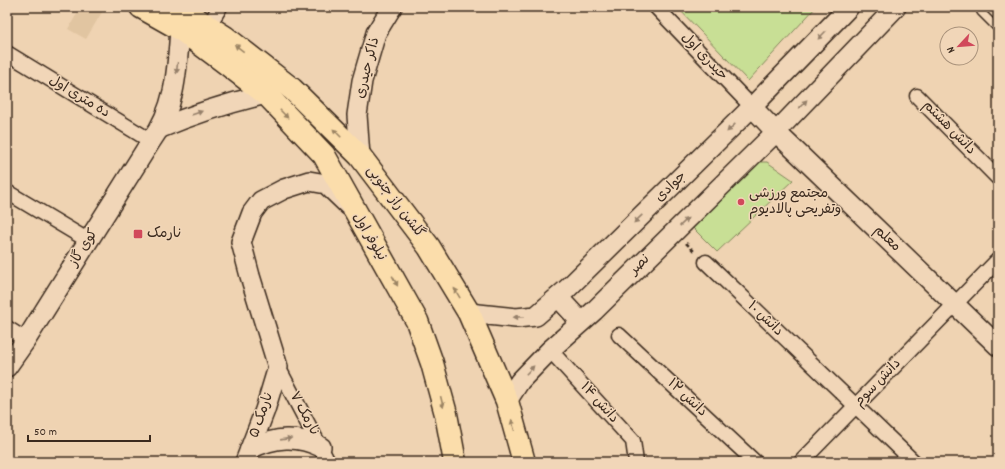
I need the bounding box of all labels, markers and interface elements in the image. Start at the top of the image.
north arrow [939,26,979,66]
street label: حیدری اول [676,29,732,85]
one-way arrow [817,30,827,40]
street label: ذاکر حیدری [351,35,385,101]
one-way arrow [234,43,245,52]
text: N [943,43,960,55]
one-way arrow [174,62,180,74]
street label: ده متری اول [45,71,113,123]
street label: دانش هشتم [918,96,980,160]
one-way arrow [798,99,808,109]
one-way arrow [279,109,288,118]
one-way arrow [192,110,204,116]
one-way arrow [726,123,736,133]
one-way arrow [332,128,342,138]
street label: گلشن راز جنوبی [361,162,429,242]
street label: جوادی [651,167,691,207]
place label: مجتمع ورزشی وتفریحی پالادیوم [749,184,841,220]
marker: مجتمع ورزشی وتفریحی پالادیوم [736,197,746,207]
street label: نیلوفر اول [347,209,391,265]
one-way arrow [633,214,643,224]
one-way arrow [679,217,689,227]
street label: معلم [869,221,905,257]
place label: نارمک [147,224,182,244]
street label: کوی گاز [64,225,103,272]
marker: نارمک [132,228,144,240]
street label: نصر [624,250,655,281]
one-way arrow [392,275,398,287]
one-way arrow [453,287,460,299]
street label: دانش ۱۰ [742,297,788,341]
one-way arrow [513,314,525,321]
street label: دانش سوم [850,354,906,412]
one-way arrow [525,365,535,375]
street label: دانش ۱۲ [663,374,711,422]
street label: دانش ۱۴ [575,378,623,428]
street label: نارمک ۷ [284,388,324,440]
street label: نارمک ۵ [245,389,279,441]
one-way arrow [440,395,446,408]
scale bar [28,417,150,443]
one-way arrow [510,418,516,430]
text: 50 m [34,424,57,441]
one-way arrow [280,436,292,443]

